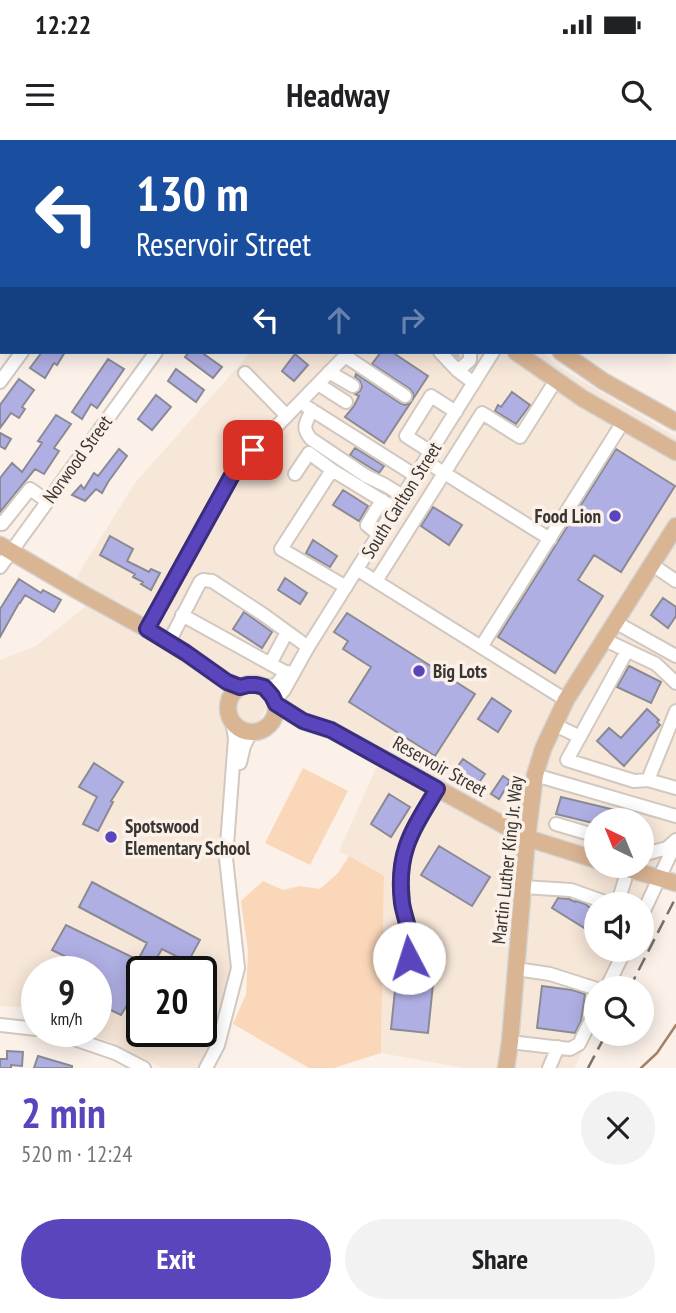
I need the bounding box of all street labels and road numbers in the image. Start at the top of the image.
street label: Norwood Street [37,410,117,508]
street label: South Carlton Street [356,437,447,563]
street label: Reservoir Street [389,730,492,802]
street label: Martin Luther King Jr. Way [486,774,528,945]

